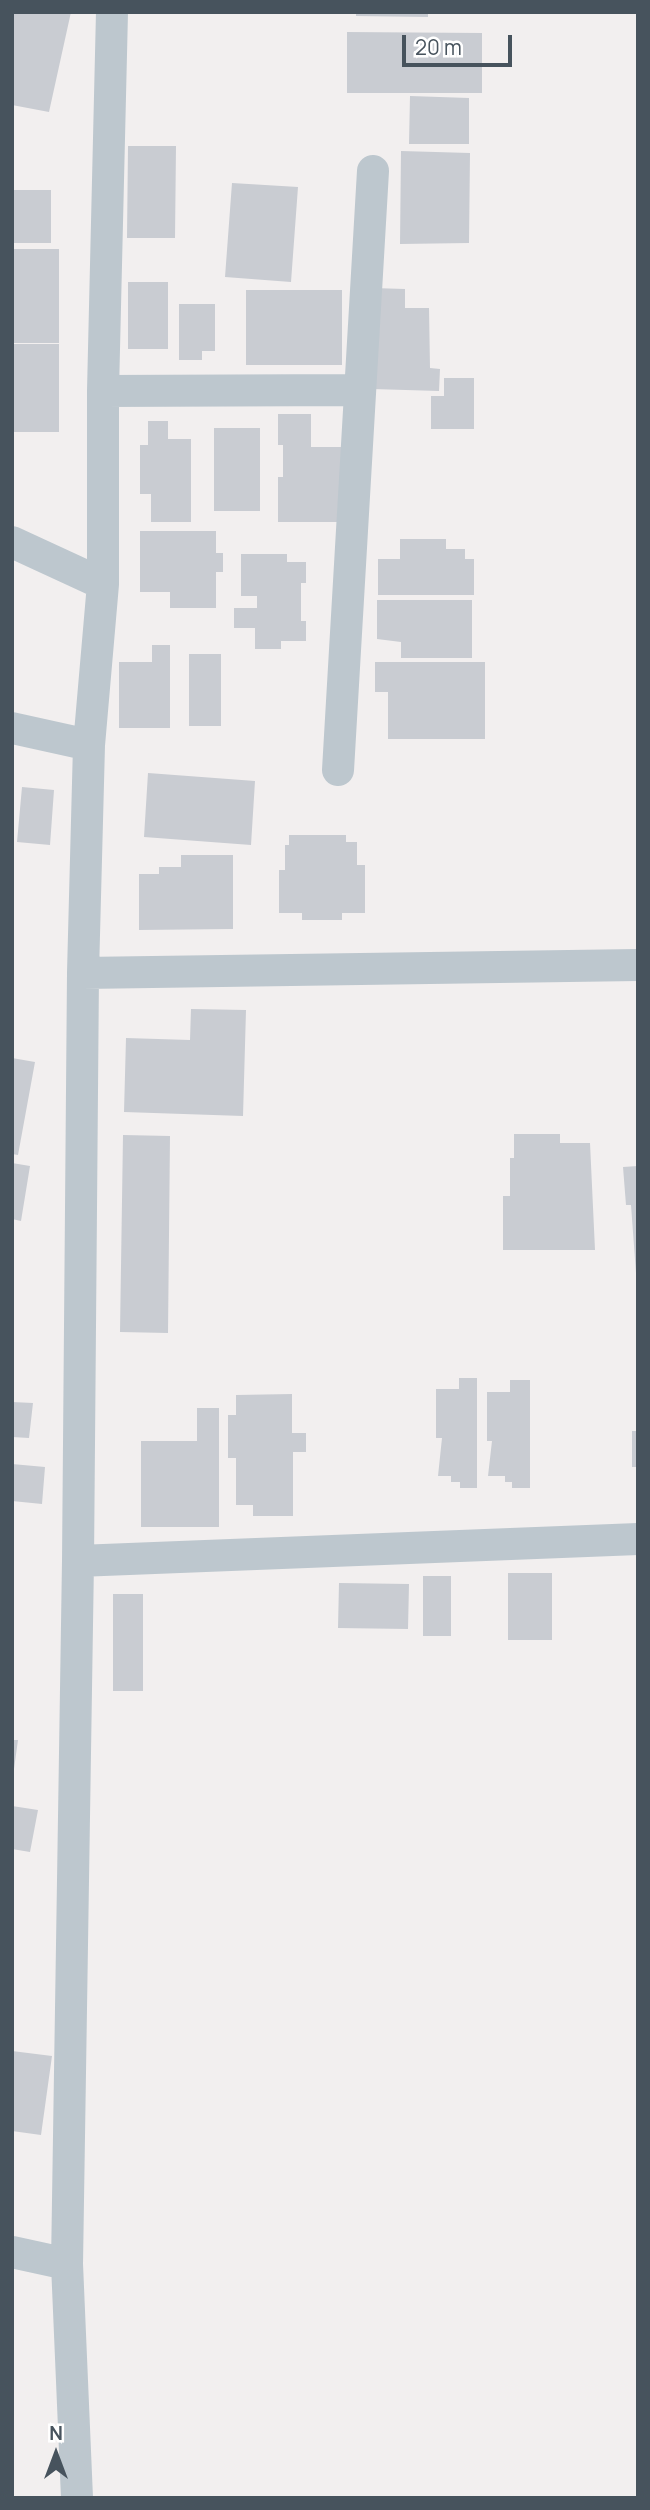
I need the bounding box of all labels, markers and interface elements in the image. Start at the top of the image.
scale bar [405,21,515,65]
text: 20 m [415,33,462,61]
north arrow [21,2419,91,2489]
text: N [49,2420,63,2446]

